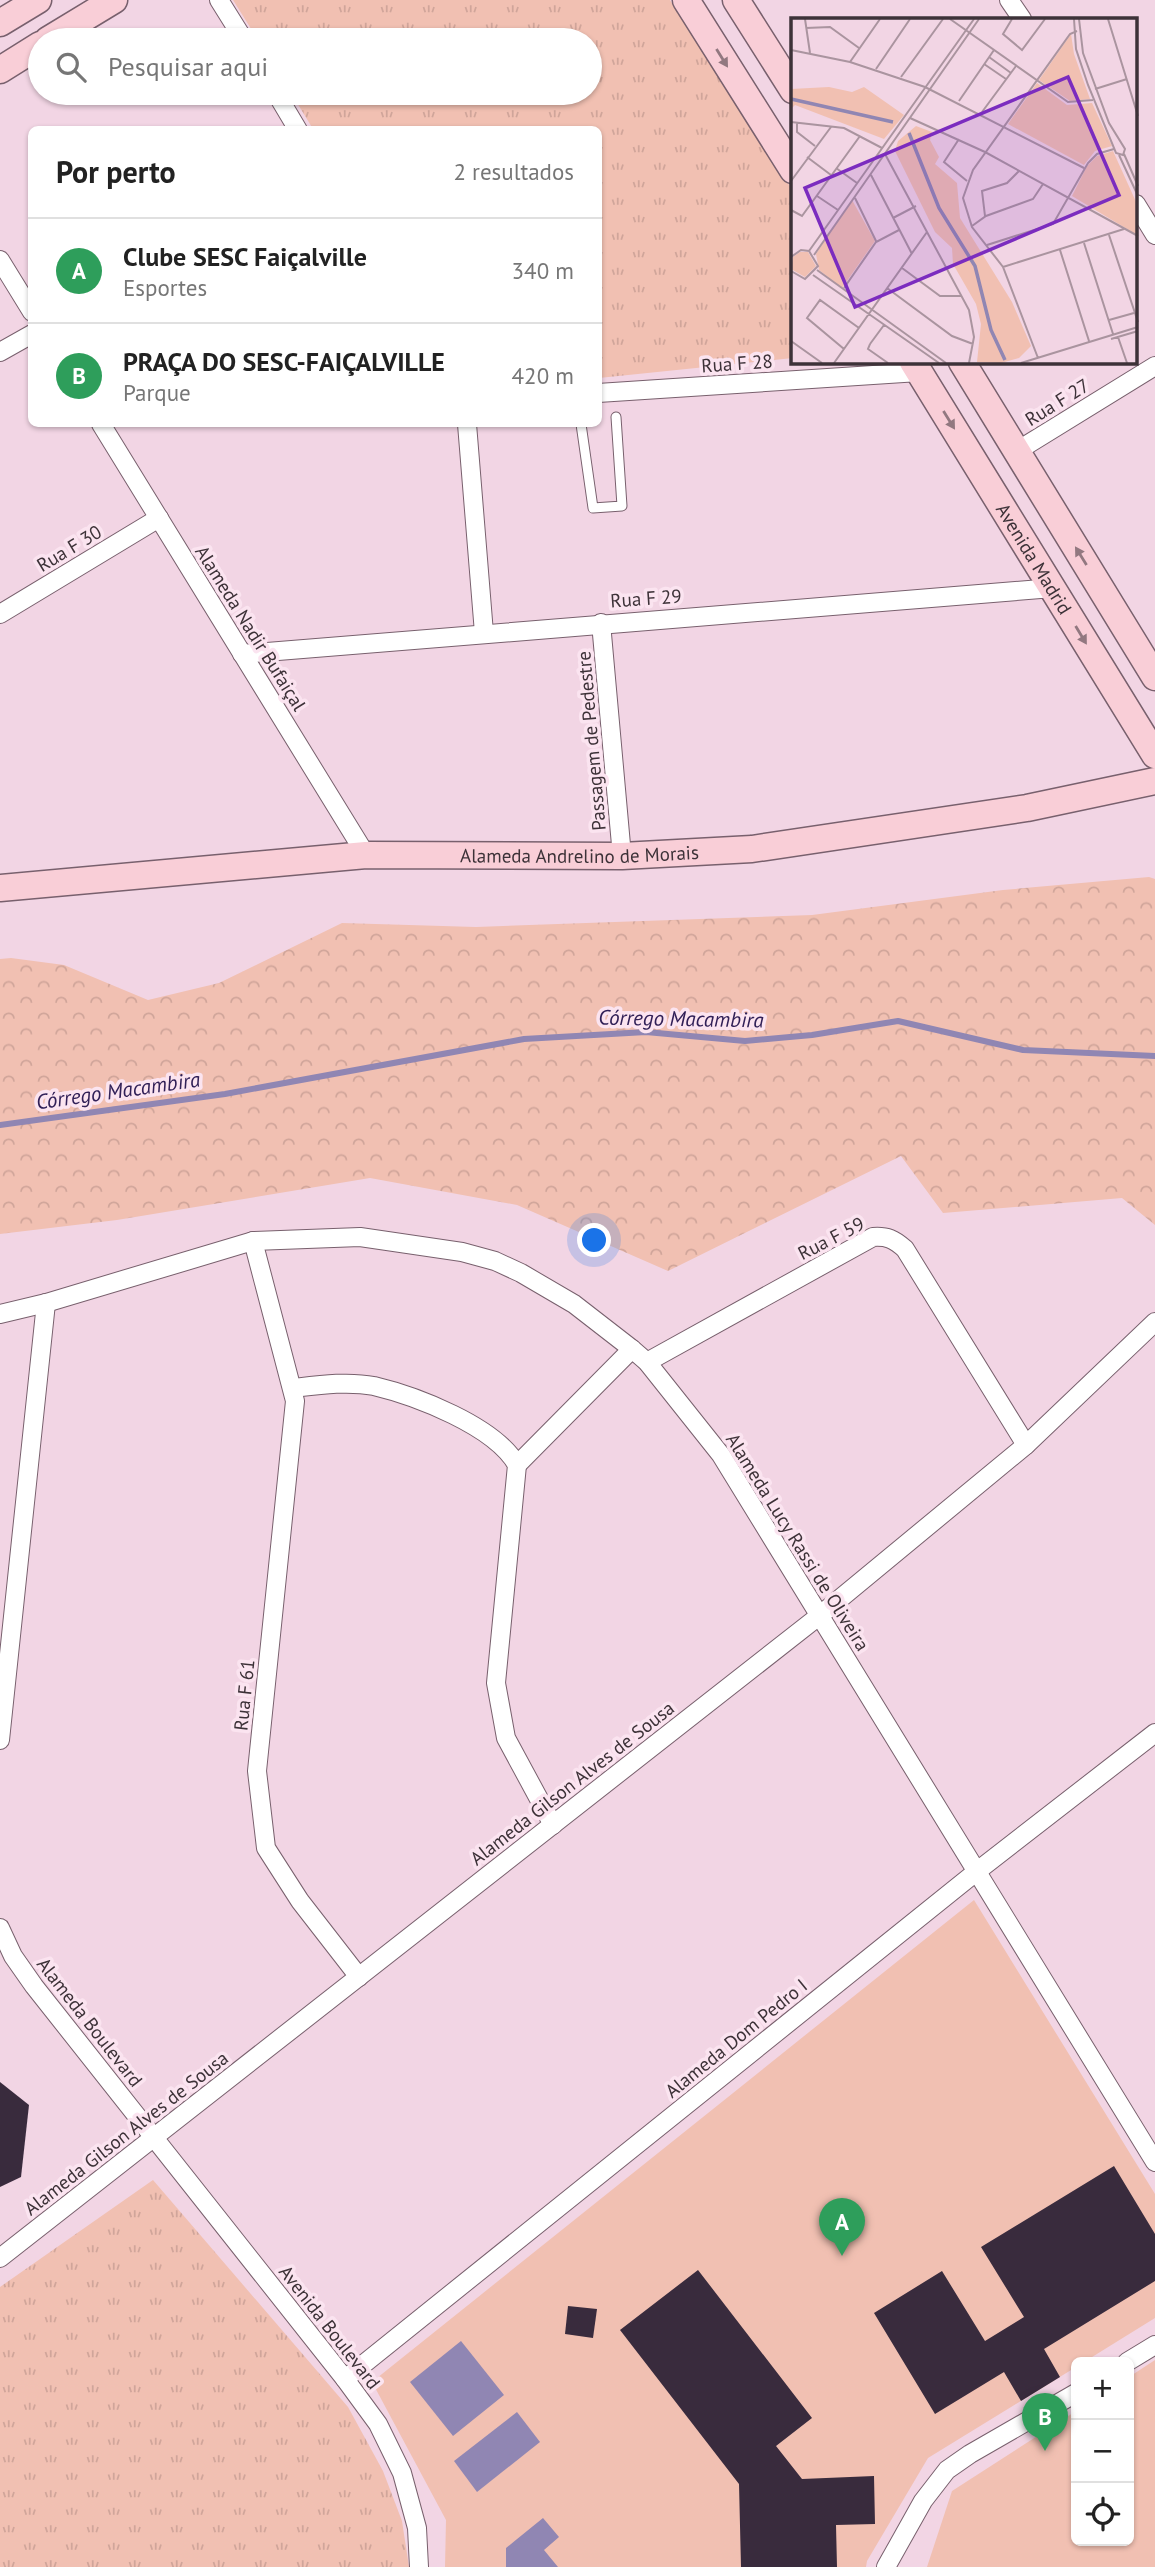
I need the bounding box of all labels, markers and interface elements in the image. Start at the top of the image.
inset map [791,18,1138,364]
search box [28,28,602,105]
icon: search [52,48,90,86]
one-way arrow [716,48,729,67]
text: Pesquisar aqui [108,50,268,83]
text: Por perto [56,152,176,191]
text: 2 resultados [453,157,574,186]
text: Clube SESC Faiçalville [123,240,367,273]
text: A [72,256,86,285]
text: 340 m [512,256,574,285]
text: Esportes [123,273,207,302]
text: PRAÇA DO SESC-FAIÇALVILLE [123,345,445,378]
street label: Rua F 28 [701,349,773,377]
text: B [72,361,86,390]
text: 420 m [512,361,574,390]
street label: Rua F 27 [1020,373,1094,431]
text: Parque [123,378,191,407]
one-way arrow [943,410,956,430]
street label: Avenida Madrid [991,499,1077,619]
street label: Rua F 30 [32,519,106,577]
street label: Alameda Nadir Bufaiçal [190,541,312,715]
one-way arrow [1075,546,1087,565]
street label: Rua F 29 [610,584,682,612]
one-way arrow [1075,625,1088,644]
street label: Passagem de Pedestre [571,650,611,832]
street label: Alameda Andrelino de Morais [460,840,699,868]
water label: Córrego Macambira [598,1004,765,1033]
water label: Córrego Macambira [34,1066,202,1115]
street label: Rua F 59 [794,1211,868,1265]
your location [577,1223,611,1257]
street label: Alameda Lucy Rassi de Oliveira [721,1429,875,1655]
street label: Rua F 61 [228,1658,260,1732]
street label: Alameda Gilson Alves de Sousa [465,1696,679,1870]
street label: Alameda Boulevard [32,1953,148,2091]
street label: Alameda Dom Pedro I [660,1973,812,2103]
street label: Alameda Gilson Alves de Sousa [19,2046,233,2220]
pin: A [819,2198,865,2256]
street label: Avenida Boulevard [274,2260,386,2394]
map controls [1071,2357,1134,2546]
button: + [1071,2357,1134,2420]
pin: B [1022,2393,1068,2451]
button: − [1071,2420,1134,2483]
button: locate [1071,2483,1134,2546]

